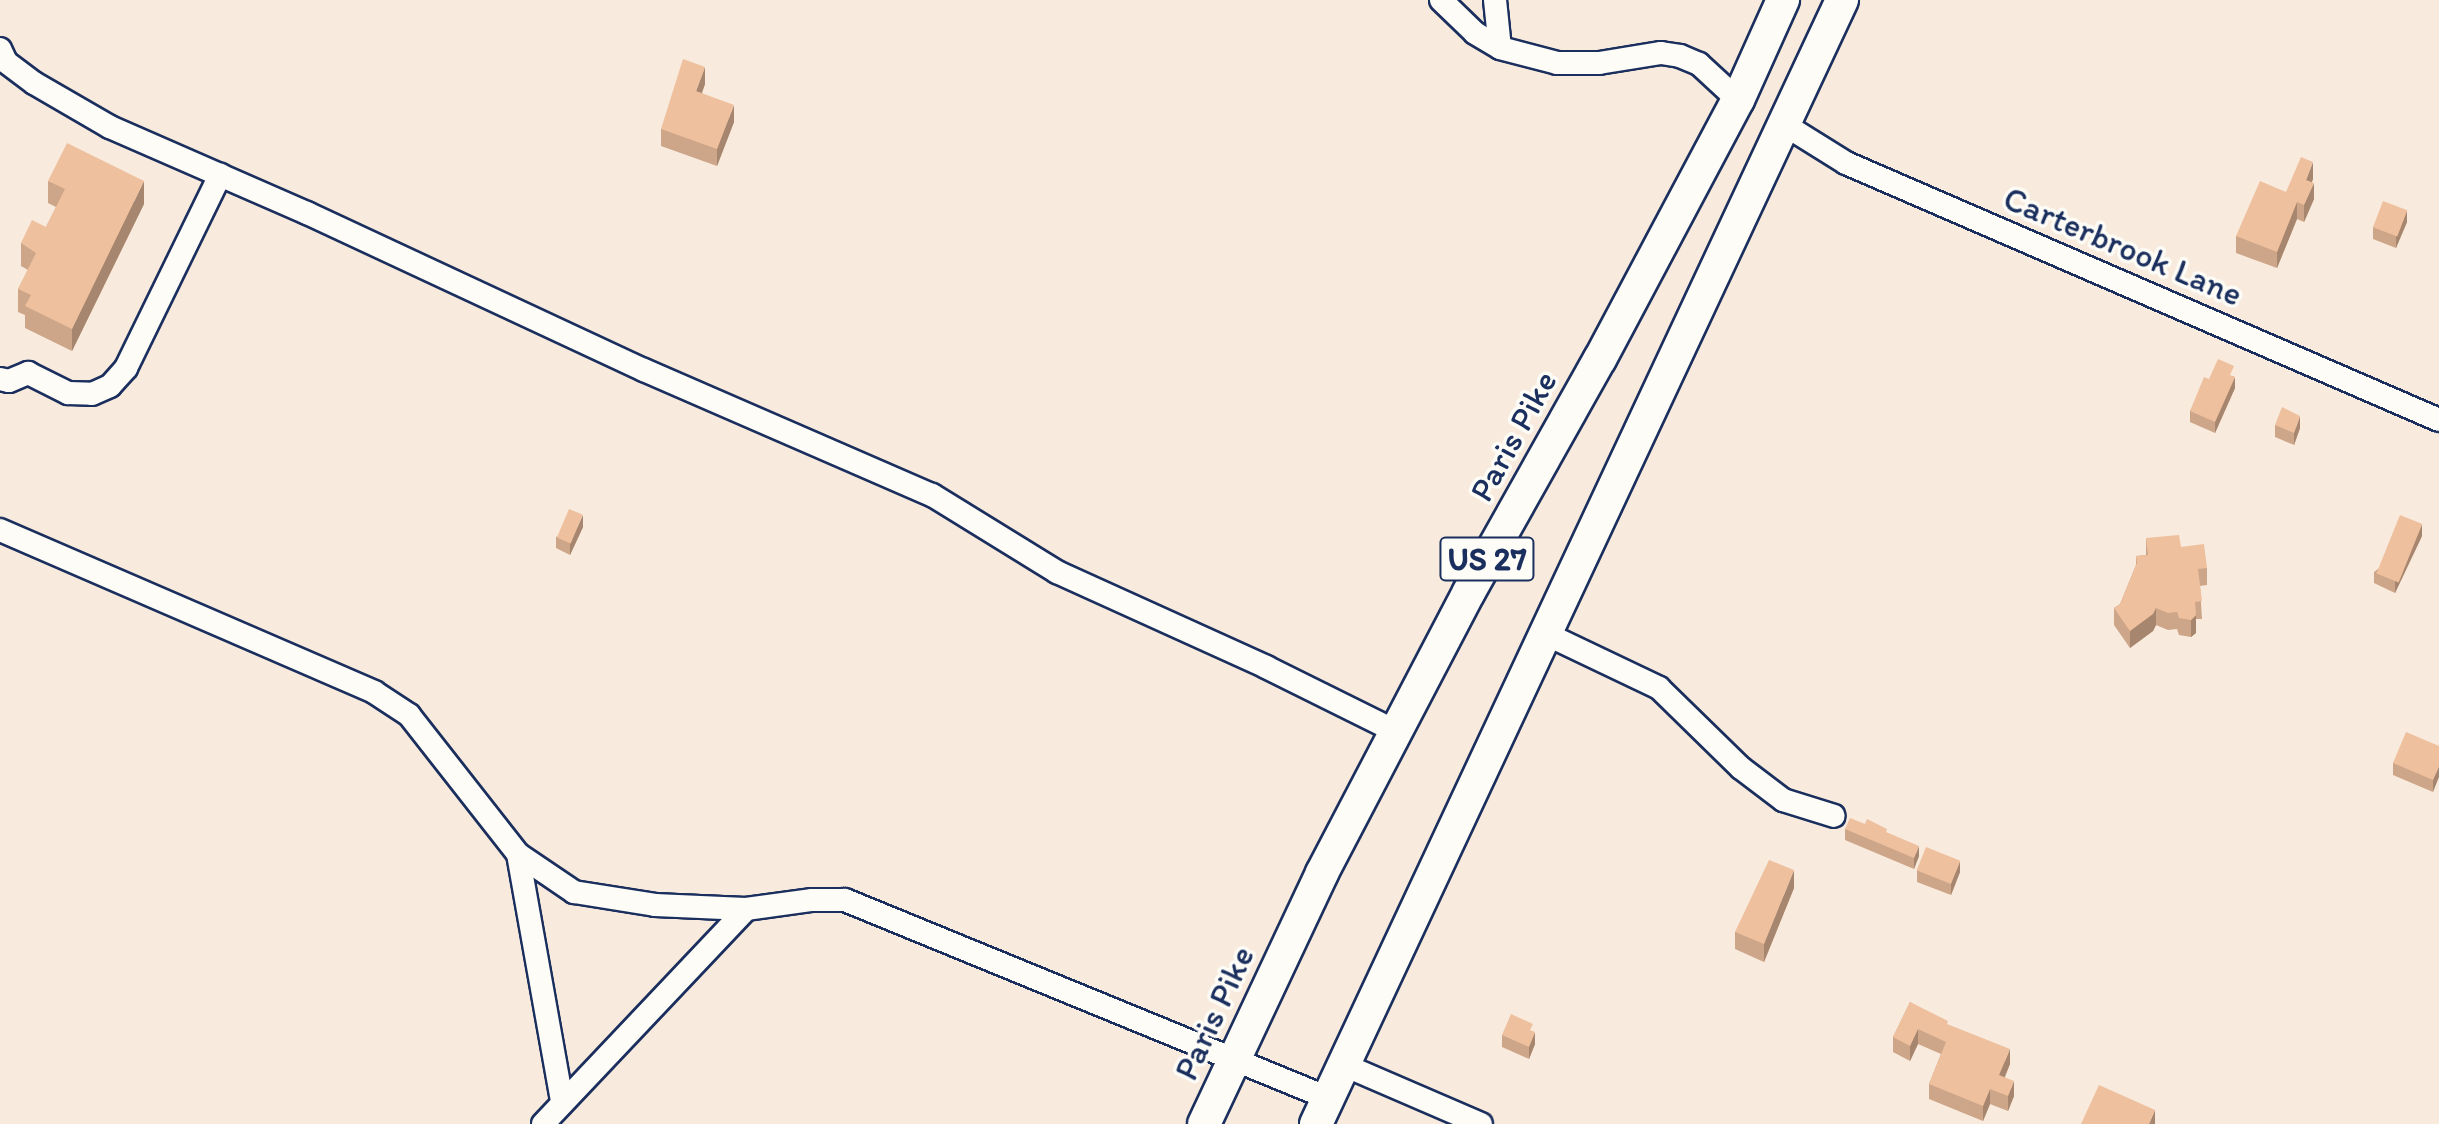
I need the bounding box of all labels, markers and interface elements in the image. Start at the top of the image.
street label: Carterbrook Lane [1997,177,2249,315]
street label: Paris Pike [1461,364,1565,508]
road number: US 27 [1439,531,1535,587]
street label: Paris Pike [1165,940,1263,1086]

